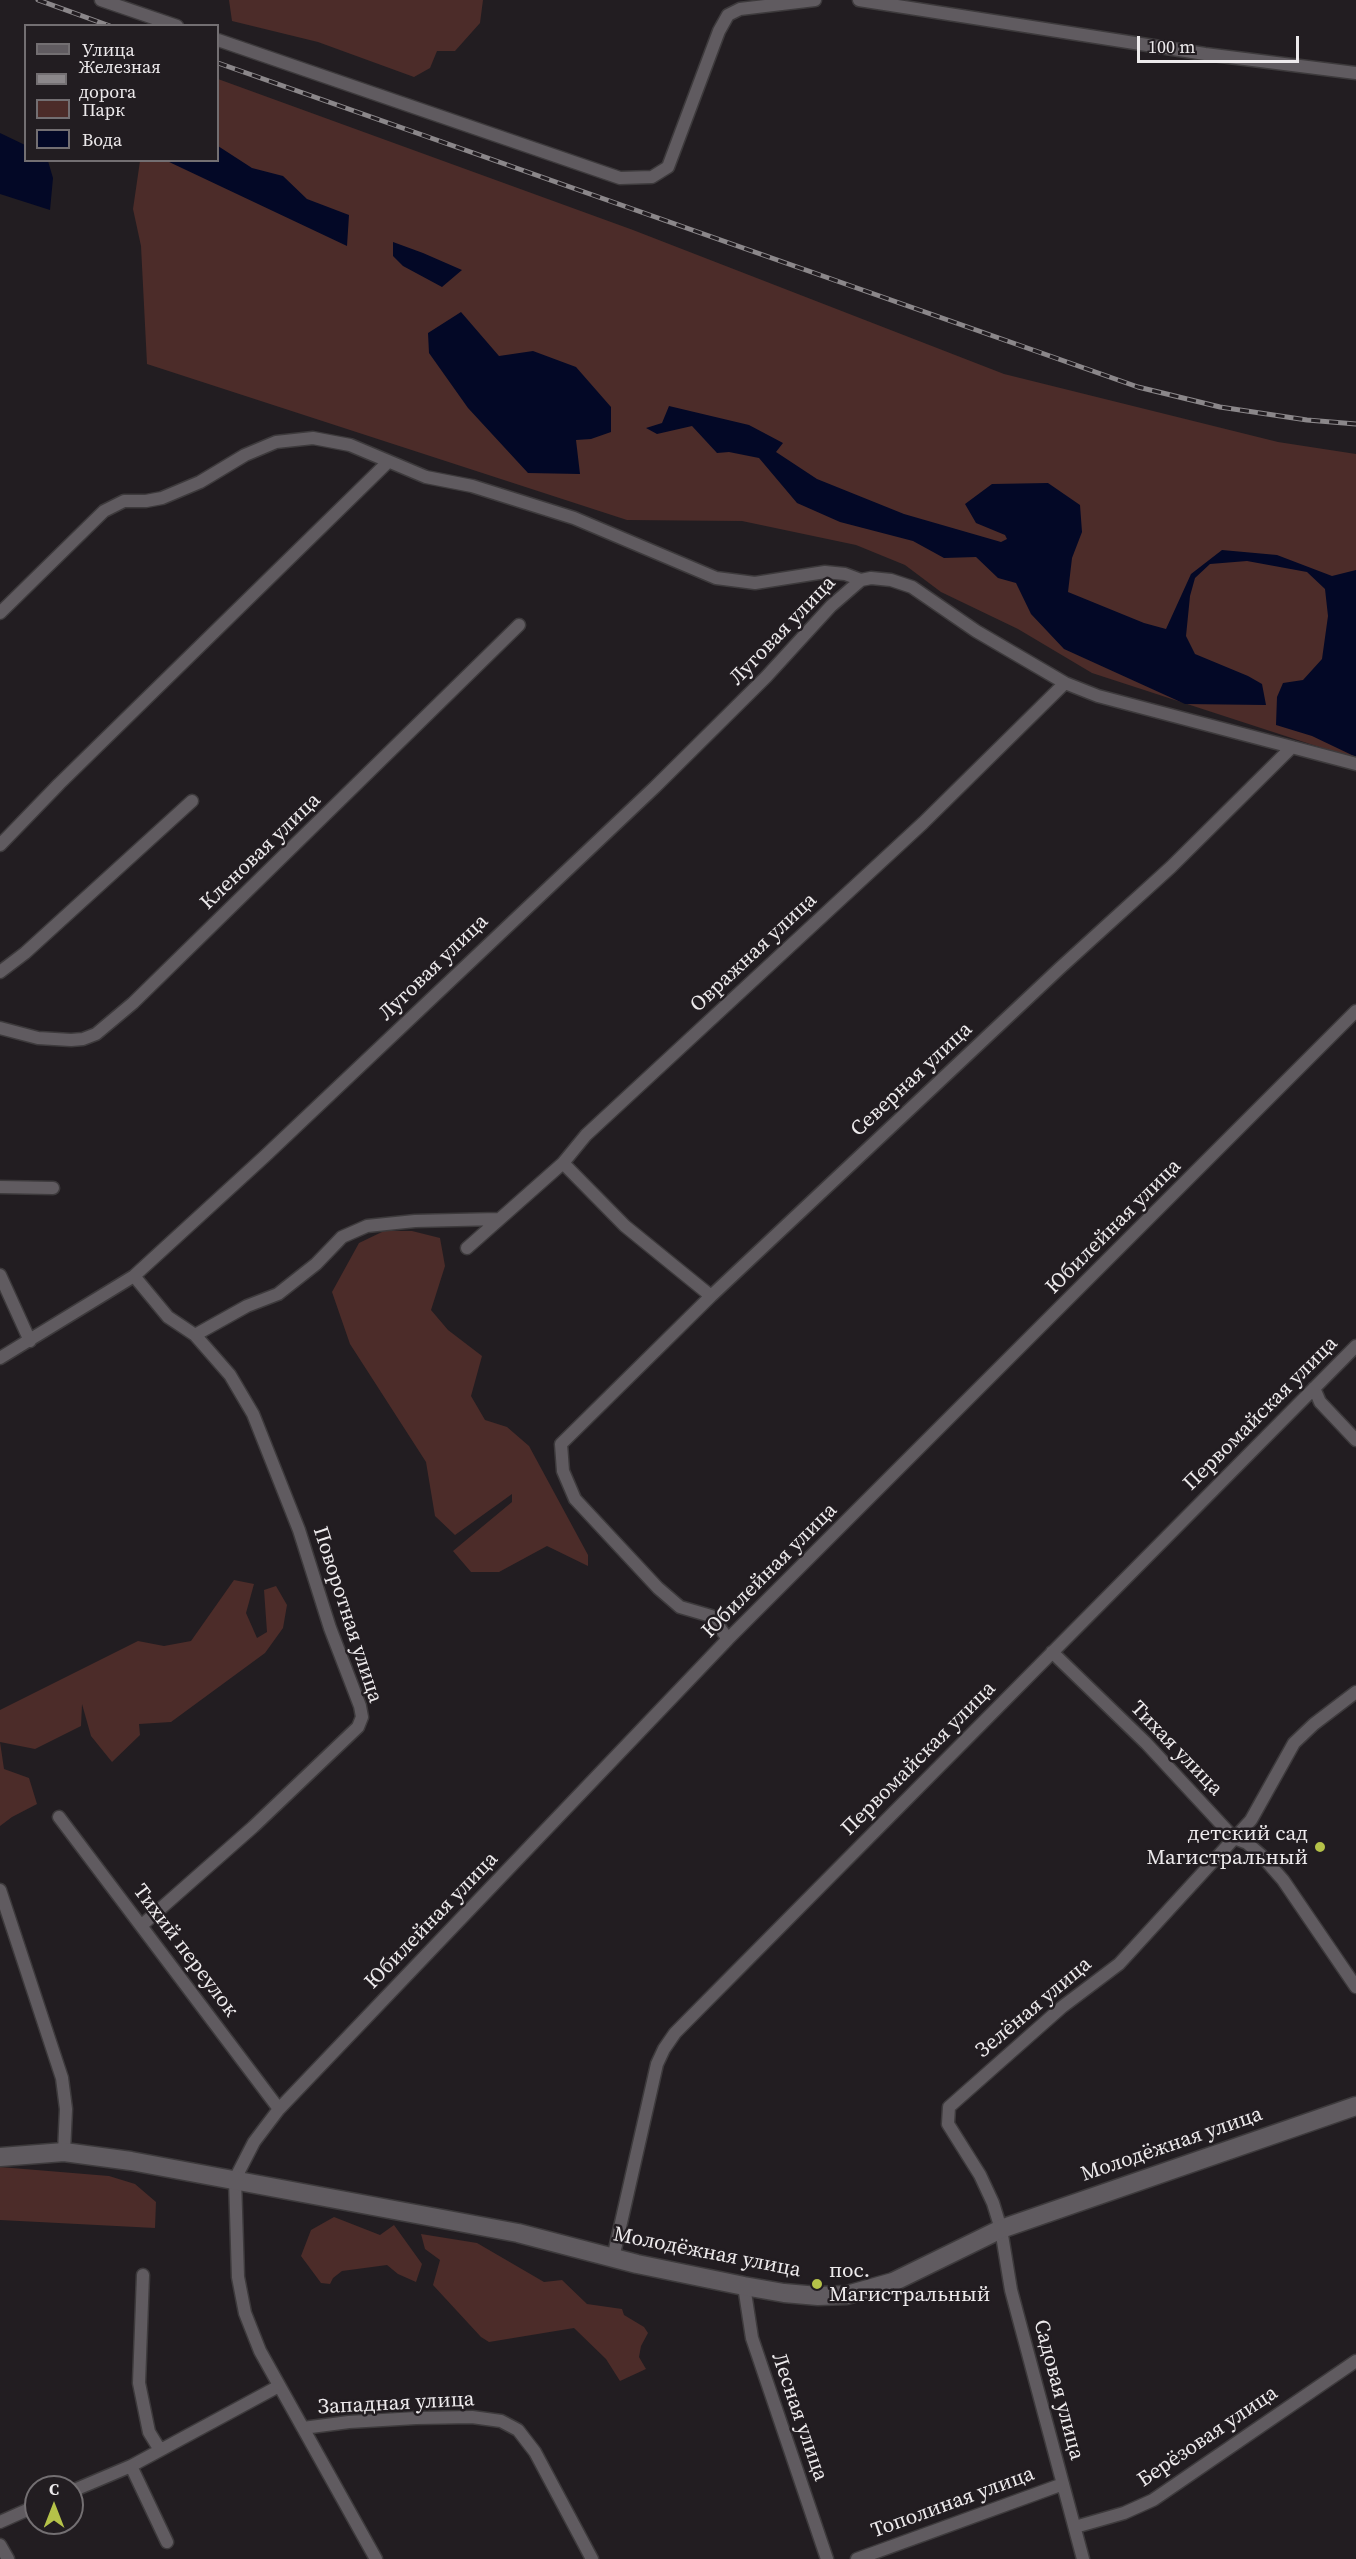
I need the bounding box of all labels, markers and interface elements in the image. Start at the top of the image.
legend [24,24,219,162]
scale bar [1140,24,1302,62]
text: 100 m [1148,34,1195,59]
text: Улица [82,37,135,62]
text: Железная дорога [79,54,161,104]
text: Парк [82,97,125,122]
text: Вода [82,127,122,152]
street label: Луговая улица [725,571,841,691]
street label: Кленовая улица [196,788,326,916]
street label: Овражная улица [686,888,822,1018]
street label: Луговая улица [374,910,494,1026]
street label: Северная улица [846,1017,978,1143]
street label: Юбилейная улица [1041,1154,1187,1300]
street label: Первомайская улица [1179,1332,1343,1496]
street label: Юбилейная улица [697,1498,843,1644]
street label: Поворотная улица [307,1524,387,1706]
street label: Первомайская улица [837,1677,1001,1841]
street label: Тихая улица [1124,1696,1228,1802]
place label: детский сад Магистральный [1147,1822,1308,1872]
marker: детский сад Магистральный [1313,1840,1327,1854]
street label: Юбилейная улица [360,1847,504,1995]
street label: Тихий переулок [127,1880,243,2022]
street label: Зелёная улица [971,1952,1097,2064]
street label: Молодёжная улица [1078,2102,1266,2188]
street label: Молодёжная улица [611,2222,803,2284]
place label: пос. Магистральный [829,2259,990,2309]
marker: пос. Магистральный [810,2277,824,2291]
street label: Садовая улица [1027,2317,1089,2463]
street label: Лесная улица [765,2349,833,2485]
street label: Берёзовая улица [1133,2381,1283,2493]
street label: Западная улица [317,2387,475,2421]
street label: Тополиная улица [868,2462,1038,2544]
north arrow [24,2475,84,2535]
text: С [49,2478,59,2500]

